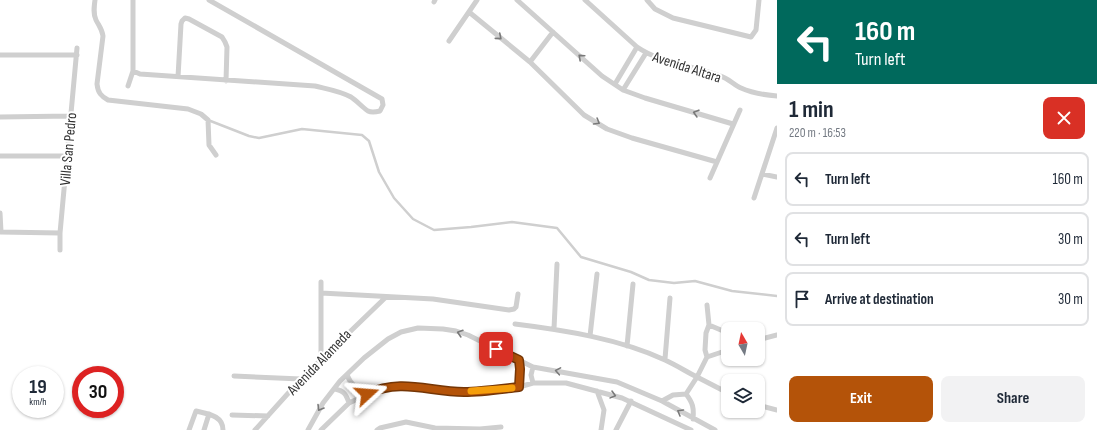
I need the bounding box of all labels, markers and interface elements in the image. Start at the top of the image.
text: 160 m [855,15,915,48]
icon: left [789,16,841,68]
one-way arrow [494,33,502,40]
street label: Avenida Altara [649,47,724,88]
text: Turn left [855,49,906,70]
one-way arrow [578,54,586,61]
text: 1 min [789,95,834,124]
button: close [1043,97,1085,139]
one-way arrow [692,109,699,118]
street label: Villa San Pedro [56,112,81,186]
one-way arrow [593,118,600,125]
text: 220 m · 16:53 [789,125,846,141]
icon: left [791,168,813,190]
text: Turn left [825,170,870,189]
text: 160 m [1052,170,1083,189]
icon: left [791,228,813,250]
text: Turn left [825,230,870,249]
text: 30 m [1058,230,1083,249]
icon: arrive [791,288,813,310]
text: Arrive at destination [825,290,934,309]
text: 30 m [1058,290,1083,309]
north arrow [721,322,765,366]
map controls [721,322,765,418]
street label: Avenida Alameda [282,325,356,400]
one-way arrow [456,329,463,338]
pin [479,332,513,366]
icon: arrive [485,338,507,360]
speed limit sign: 30 [72,366,124,418]
one-way arrow [555,368,561,376]
position arrow [346,373,388,415]
button: layers [721,374,765,418]
text: 19 [29,375,47,399]
button: Exit [789,376,933,422]
button: Share [941,376,1085,422]
one-way arrow [609,390,616,399]
text: km/h [29,396,47,408]
one-way arrow [317,404,325,411]
one-way arrow [677,409,684,416]

